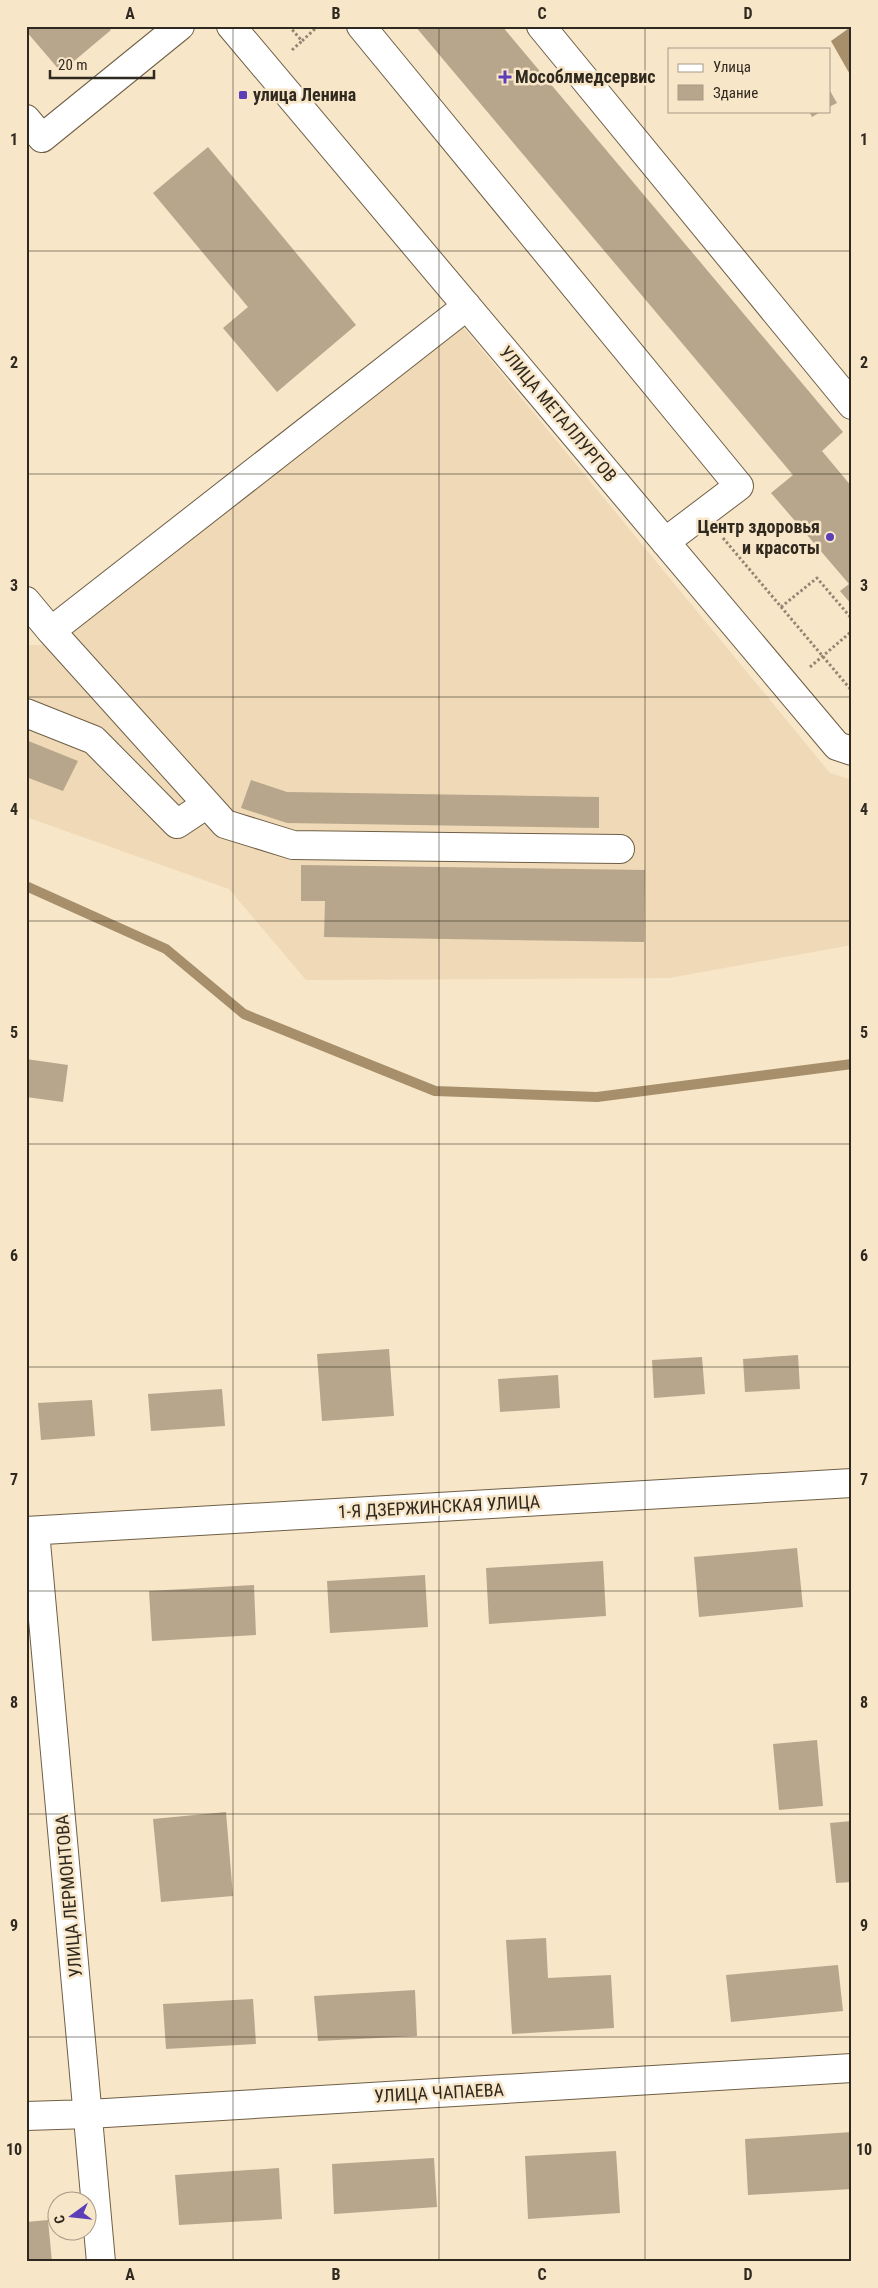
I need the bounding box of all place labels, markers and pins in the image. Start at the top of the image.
place label: Мособлмедсервис [515,66,656,87]
marker: Мособлмедсервис [499,71,511,83]
place label: улица Ленина [253,84,356,105]
marker: улица Ленина [237,89,249,101]
place label: Центр здоровья и красоты [697,516,820,558]
marker: Центр здоровья и красоты [824,531,836,543]

